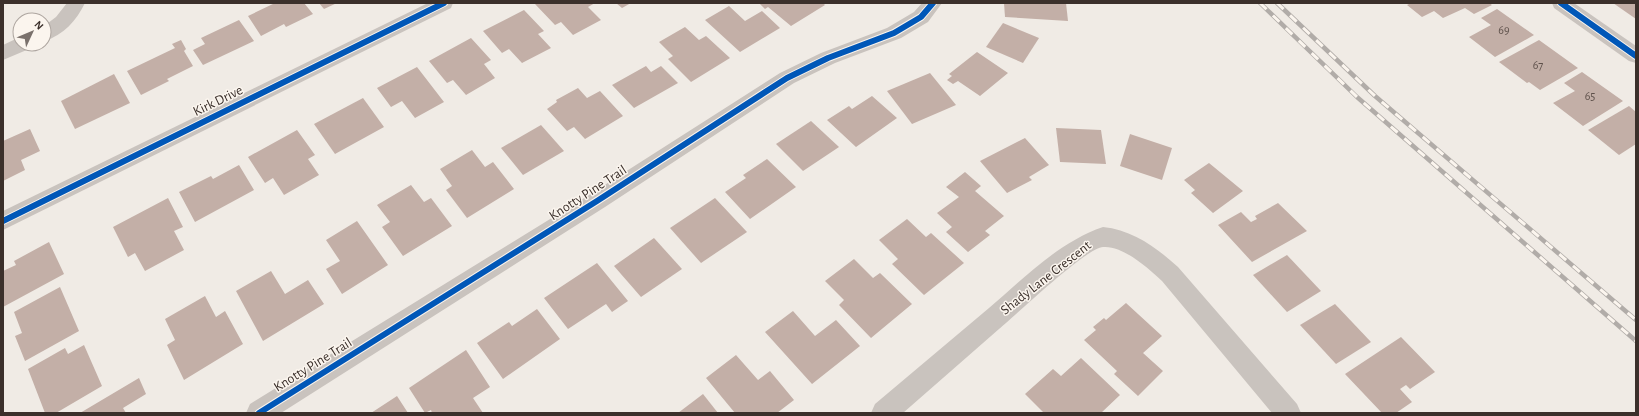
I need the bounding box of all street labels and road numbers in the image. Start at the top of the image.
street label: Kirk Drive [191,83,245,119]
street label: Knotty Pine Trail [547,163,629,223]
street label: Shady Lane Crescent [998,238,1094,318]
street label: Knotty Pine Trail [271,335,355,395]

